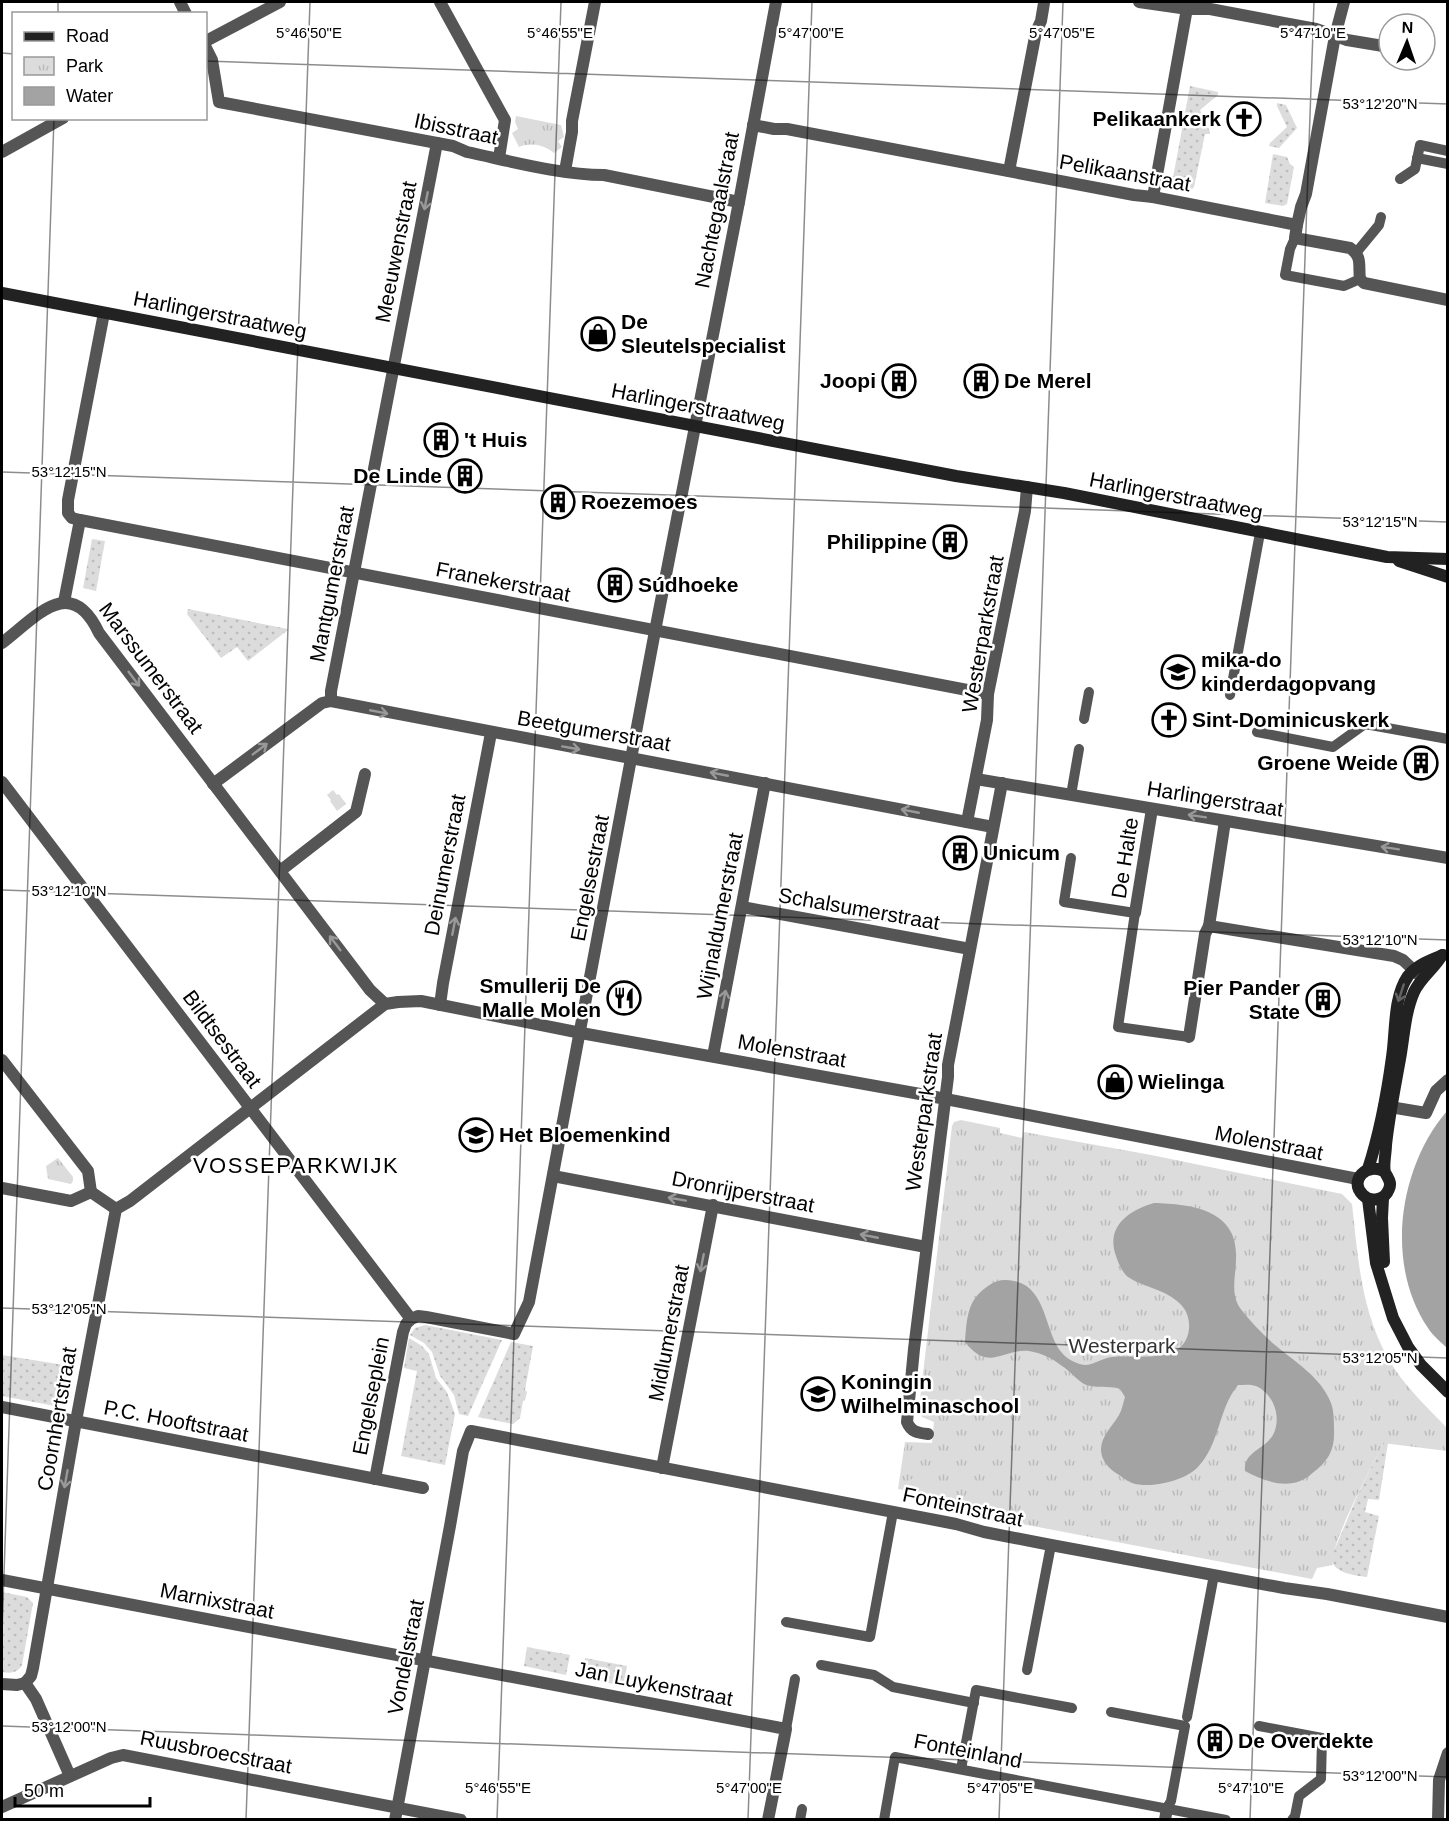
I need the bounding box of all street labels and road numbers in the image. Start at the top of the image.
street label: Ibisstraat [412,108,500,149]
street label: Nachtegaalstraat [690,130,743,290]
street label: Pelikaanstraat [1058,150,1193,195]
street label: Meeuwenstraat [371,179,421,325]
street label: Harlingerstraatweg [131,286,309,343]
street label: Harlingerstraatweg [609,378,787,435]
street label: Harlingerstraatweg [1087,467,1265,524]
street label: Mantgumerstraat [305,504,358,664]
street label: Westerparkstraat [957,553,1008,714]
street label: Franekerstraat [434,557,572,606]
street label: Marssumerstraat [95,598,208,738]
street label: Beetgumerstraat [516,706,673,755]
street label: Harlingerstraat [1145,776,1285,821]
street label: Deinumerstraat [420,792,470,938]
street label: Engelsestraat [566,813,613,943]
street label: De Halte [1107,816,1142,900]
street label: Wijnaldumerstraat [692,830,747,1001]
street label: Schalsumerstraat [777,883,942,934]
street label: Bildtsestraat [178,986,266,1092]
street label: Molenstraat [736,1030,848,1071]
street label: Westerparkstraat [901,1031,946,1193]
street label: Molenstraat [1213,1121,1325,1164]
street label: Dronrijperstraat [670,1166,816,1217]
street label: Midlumerstraat [644,1262,693,1403]
street label: Engelseplein [348,1335,393,1457]
street label: Coornhertstraat [33,1345,81,1493]
street label: P.C. Hooftstraat [102,1395,250,1446]
street label: Fonteinstraat [901,1483,1026,1531]
street label: Marnixstraat [158,1578,276,1623]
street label: Vondelstraat [383,1597,428,1716]
street label: Jan Luykenstraat [573,1657,735,1710]
street label: Ruusbroecstraat [138,1726,294,1778]
street label: Fonteinland [912,1729,1024,1772]

